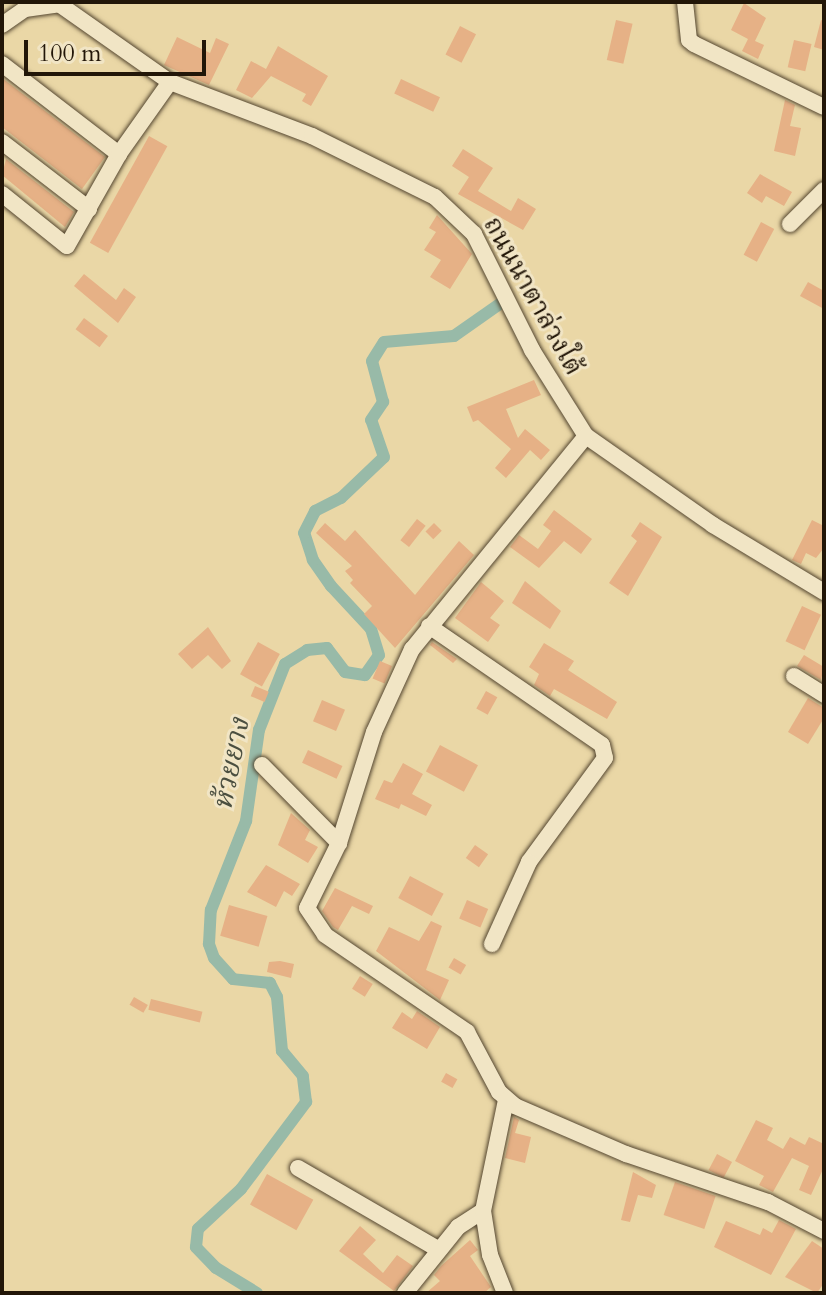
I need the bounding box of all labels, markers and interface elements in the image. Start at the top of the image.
scale bar [28,24,210,74]
text: 100 m [38,37,102,70]
street label: ถนนนาตาล่วงใต้ [477,211,589,381]
water label: ห้วยยาง [206,715,256,813]

